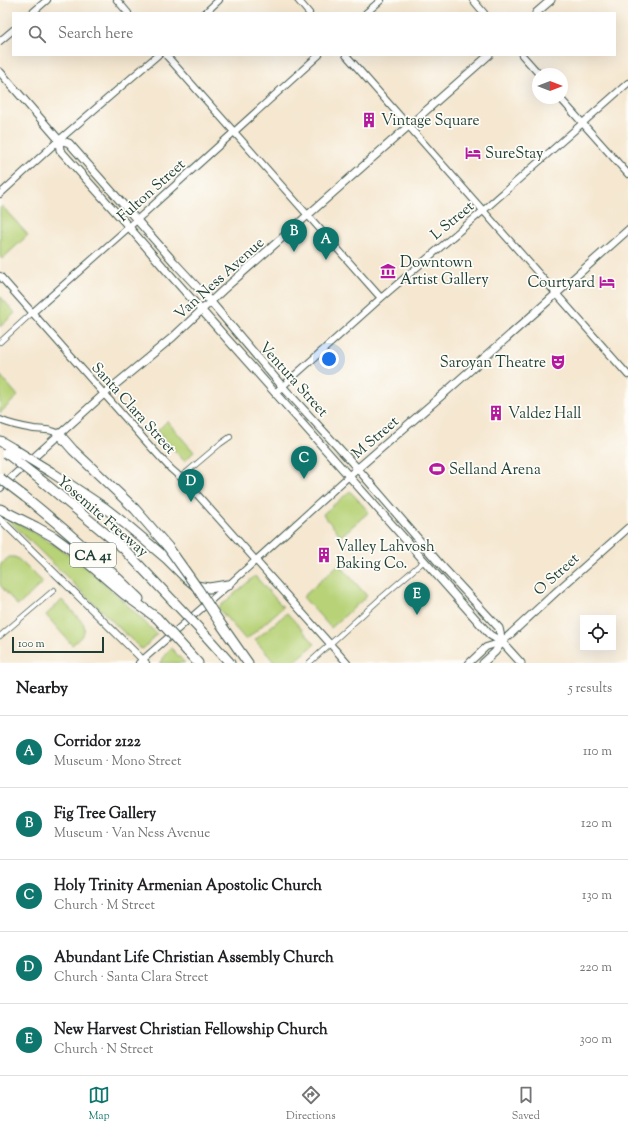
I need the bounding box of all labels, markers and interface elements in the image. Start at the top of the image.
search box [12,12,616,56]
icon: search [26,23,48,45]
text: Search here [58,24,133,45]
north arrow [532,68,568,104]
building icon: Vintage Square [360,111,378,129]
place label: Vintage Square [381,111,480,132]
hotel icon: SureStay [464,144,482,162]
place label: SureStay [485,144,544,165]
street label: Fulton Street [113,155,191,227]
street label: L Street [427,197,479,246]
pin: B [281,219,307,252]
pin: A [313,227,339,260]
street label: Van Ness Avenue [171,233,269,325]
place label: Downtown Artist Gallery [400,253,489,291]
museum icon: Downtown Artist Gallery [379,262,397,280]
place label: Courtyard [527,273,596,294]
hotel icon: Courtyard [598,273,616,291]
street label: Ventura Street [253,338,332,422]
your location [319,349,339,369]
place label: Saroyan Theatre [440,353,546,374]
theatre icon: Saroyan Theatre [549,353,567,371]
street label: Santa Clara Street [86,358,180,460]
building icon: Valdez Hall [487,404,505,422]
place label: Valdez Hall [508,404,582,425]
street label: M Street [348,412,404,464]
pin: C [291,446,317,479]
sports icon: Selland Arena [428,460,446,478]
place label: Selland Arena [449,460,541,481]
pin: D [178,469,204,502]
street label: Yosemite Freeway [52,471,153,563]
place label: Valley Lahvosh Baking Co. [336,537,435,575]
road number: CA 41 [70,543,116,567]
building icon: Valley Lahvosh Baking Co. [315,546,333,564]
street label: O Street [530,549,584,601]
pin: E [404,582,430,615]
map controls [580,615,616,651]
button: locate [580,615,616,651]
scale bar [12,635,104,654]
text: 100 m [18,636,45,652]
text: Nearby [16,677,68,701]
text: 5 results [568,680,612,698]
text: Corridor 2122 [54,732,141,753]
text: A [24,743,34,761]
text: 110 m [583,743,612,761]
text: Museum · Mono Street [54,753,181,771]
text: Fig Tree Gallery [54,804,156,825]
text: B [25,815,33,833]
text: 120 m [581,815,612,833]
text: Museum · Van Ness Avenue [54,825,210,843]
text: Holy Trinity Armenian Apostolic Church [54,876,322,897]
text: C [24,887,34,905]
text: 130 m [582,887,612,905]
text: Church · M Street [54,897,155,915]
text: Abundant Life Christian Assembly Church [54,948,334,969]
text: D [24,959,34,977]
text: 220 m [579,959,612,977]
text: Church · Santa Clara Street [54,969,208,987]
text: New Harvest Christian Fellowship Church [54,1020,328,1041]
text: E [25,1031,33,1049]
text: 300 m [580,1031,612,1049]
text: Church · N Street [54,1041,153,1059]
tab: Map [88,1084,110,1124]
tab: Directions [286,1084,336,1124]
tab: Saved [512,1084,540,1124]

